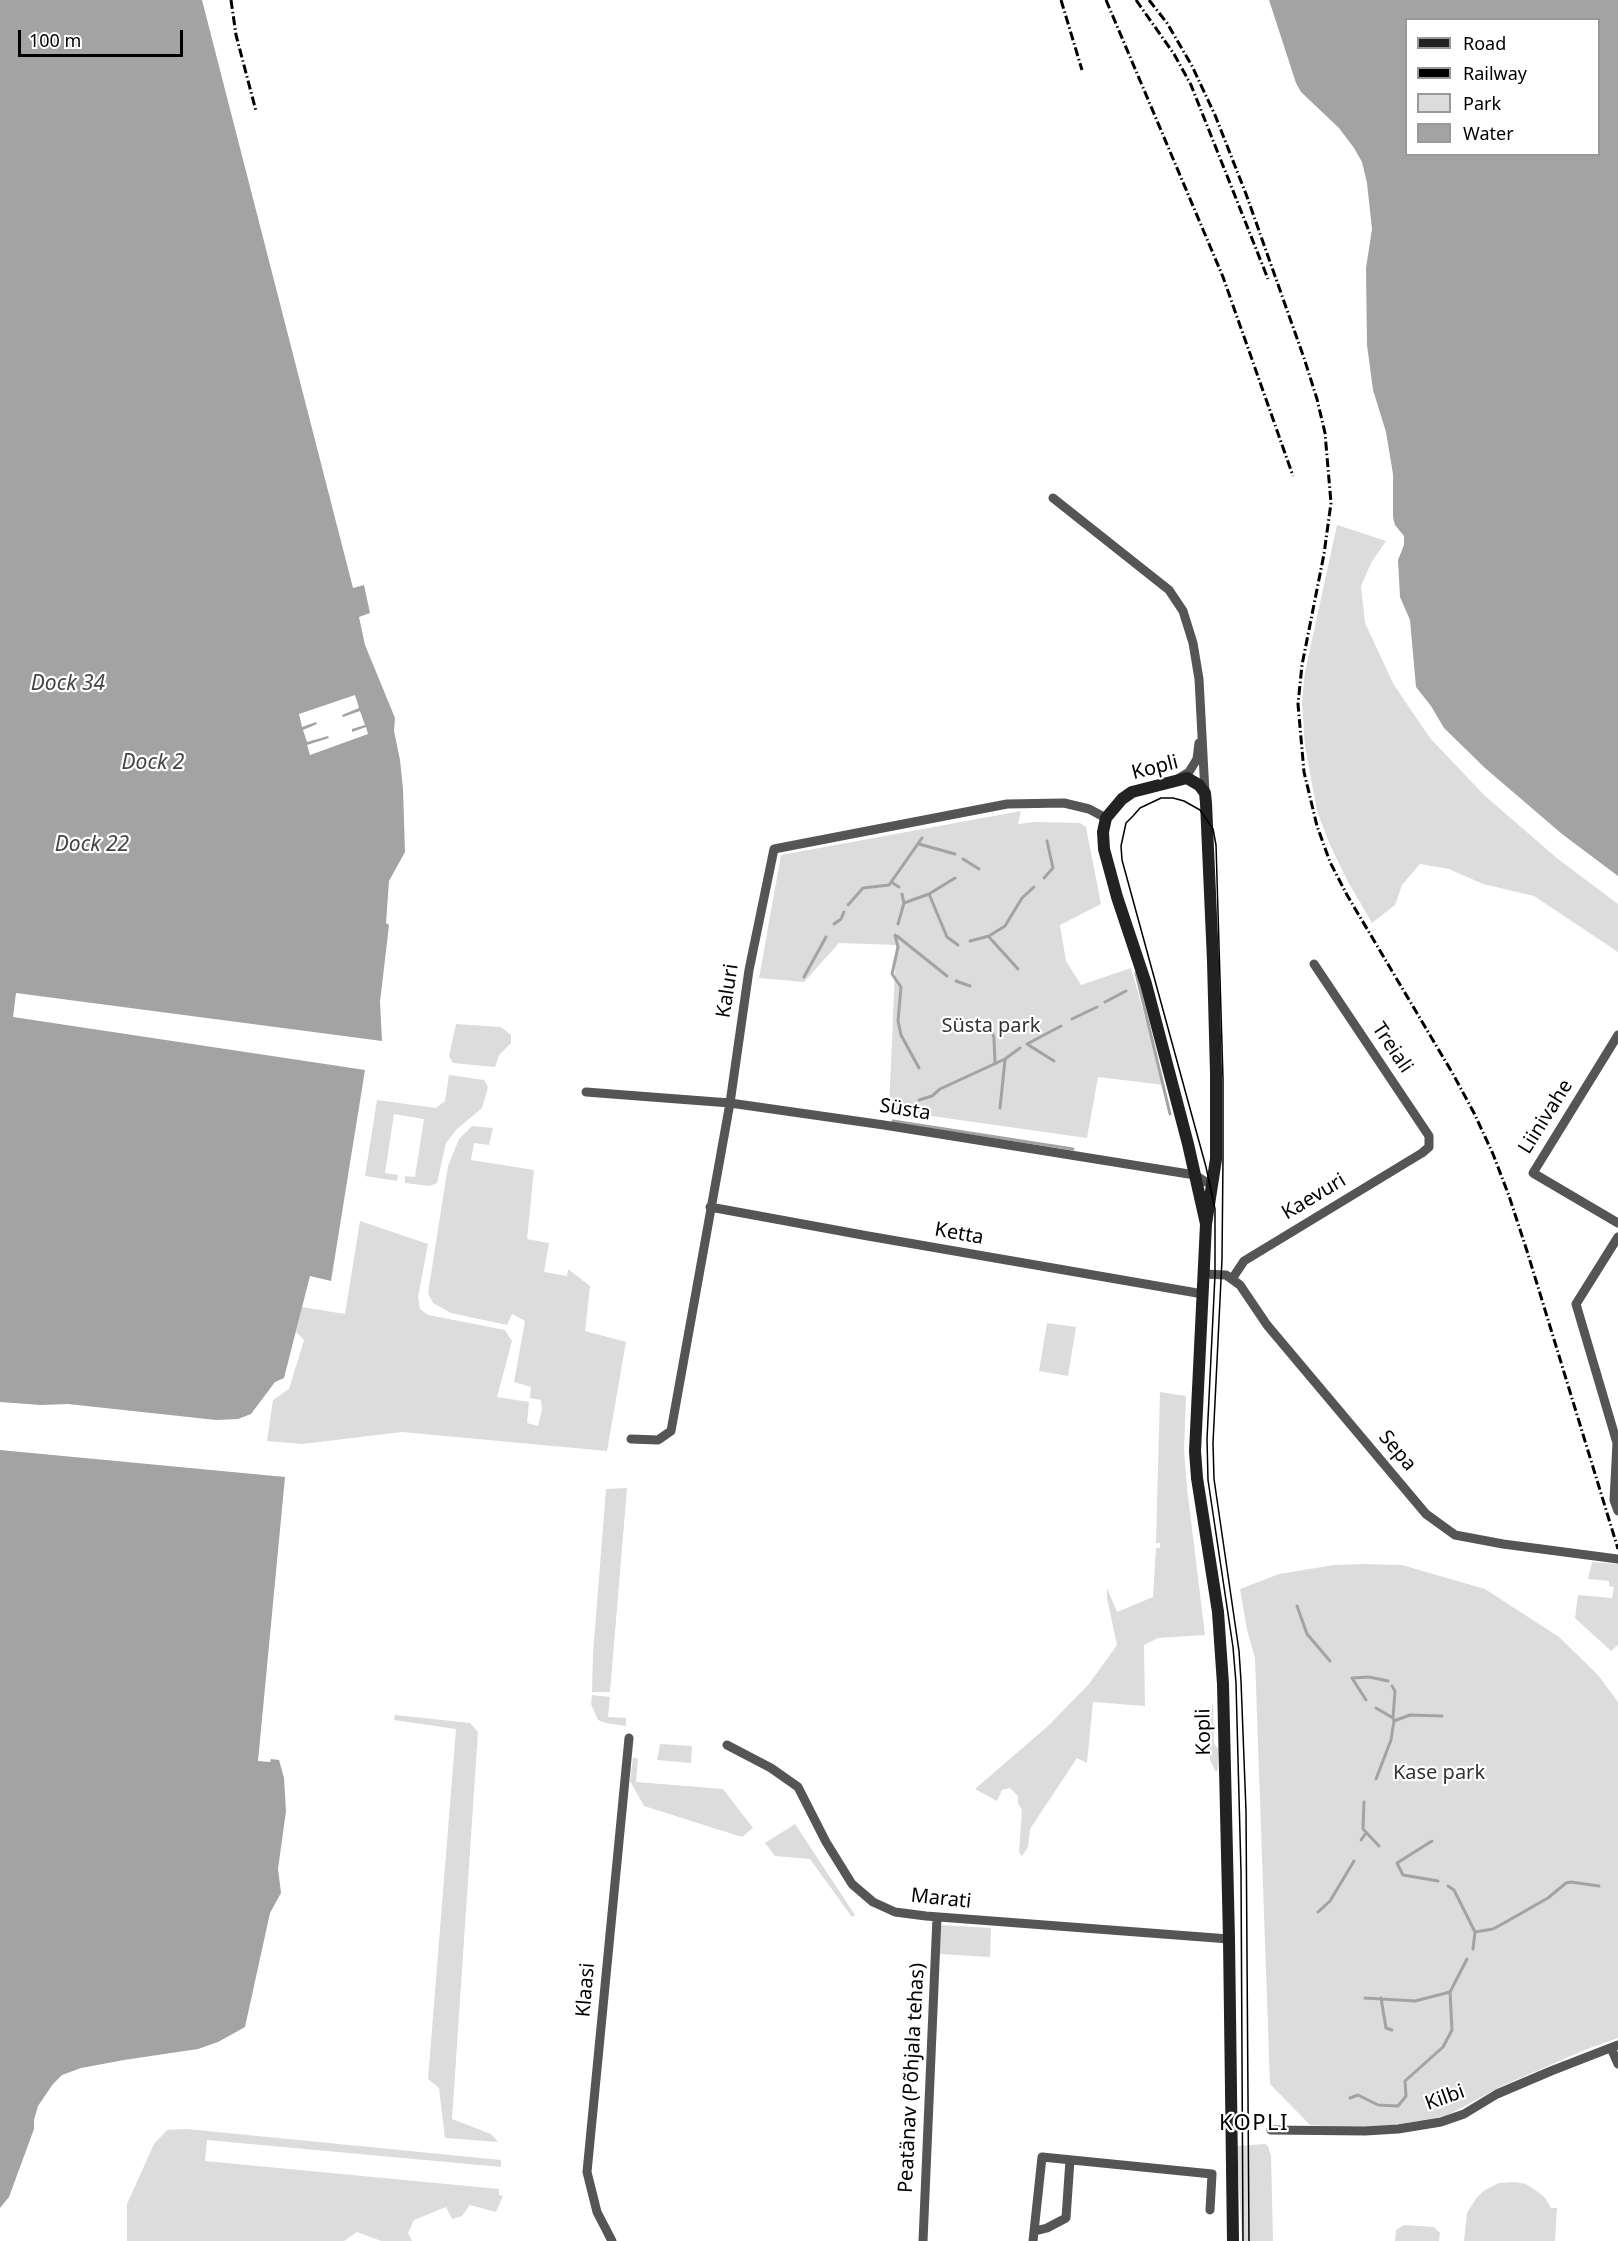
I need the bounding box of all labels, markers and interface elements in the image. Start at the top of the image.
scale bar [21,18,186,56]
legend [1405,18,1600,156]
text: 100 m [29,28,81,52]
text: Road [1463,31,1506,55]
text: Railway [1463,61,1527,85]
text: Park [1463,91,1501,115]
text: Water [1463,121,1514,145]
water label: Dock 34 [31,671,105,697]
water label: Dock 2 [122,750,184,776]
street label: Kopli [1129,751,1181,785]
water label: Dock 22 [55,832,129,858]
street label: Kaluri [712,962,744,1020]
park label: Süsta park [941,1014,1041,1038]
street label: Treiali [1366,1018,1418,1078]
street label: Liinivahe [1514,1075,1578,1159]
street label: Süsta [878,1094,932,1126]
street label: Kaevuri [1278,1169,1350,1225]
street label: Ketta [933,1218,985,1250]
street label: Sepa [1373,1426,1421,1476]
street label: Kopli [1192,1708,1216,1756]
park label: Kase park [1393,1761,1485,1785]
street label: Marati [910,1884,972,1914]
street label: Klaasi [572,1962,600,2018]
street label: Peatänav (Põhjala tehas) [894,1962,930,2194]
street label: Kilbi [1422,2080,1468,2116]
district label: KOPLI [1219,2111,1289,2137]

